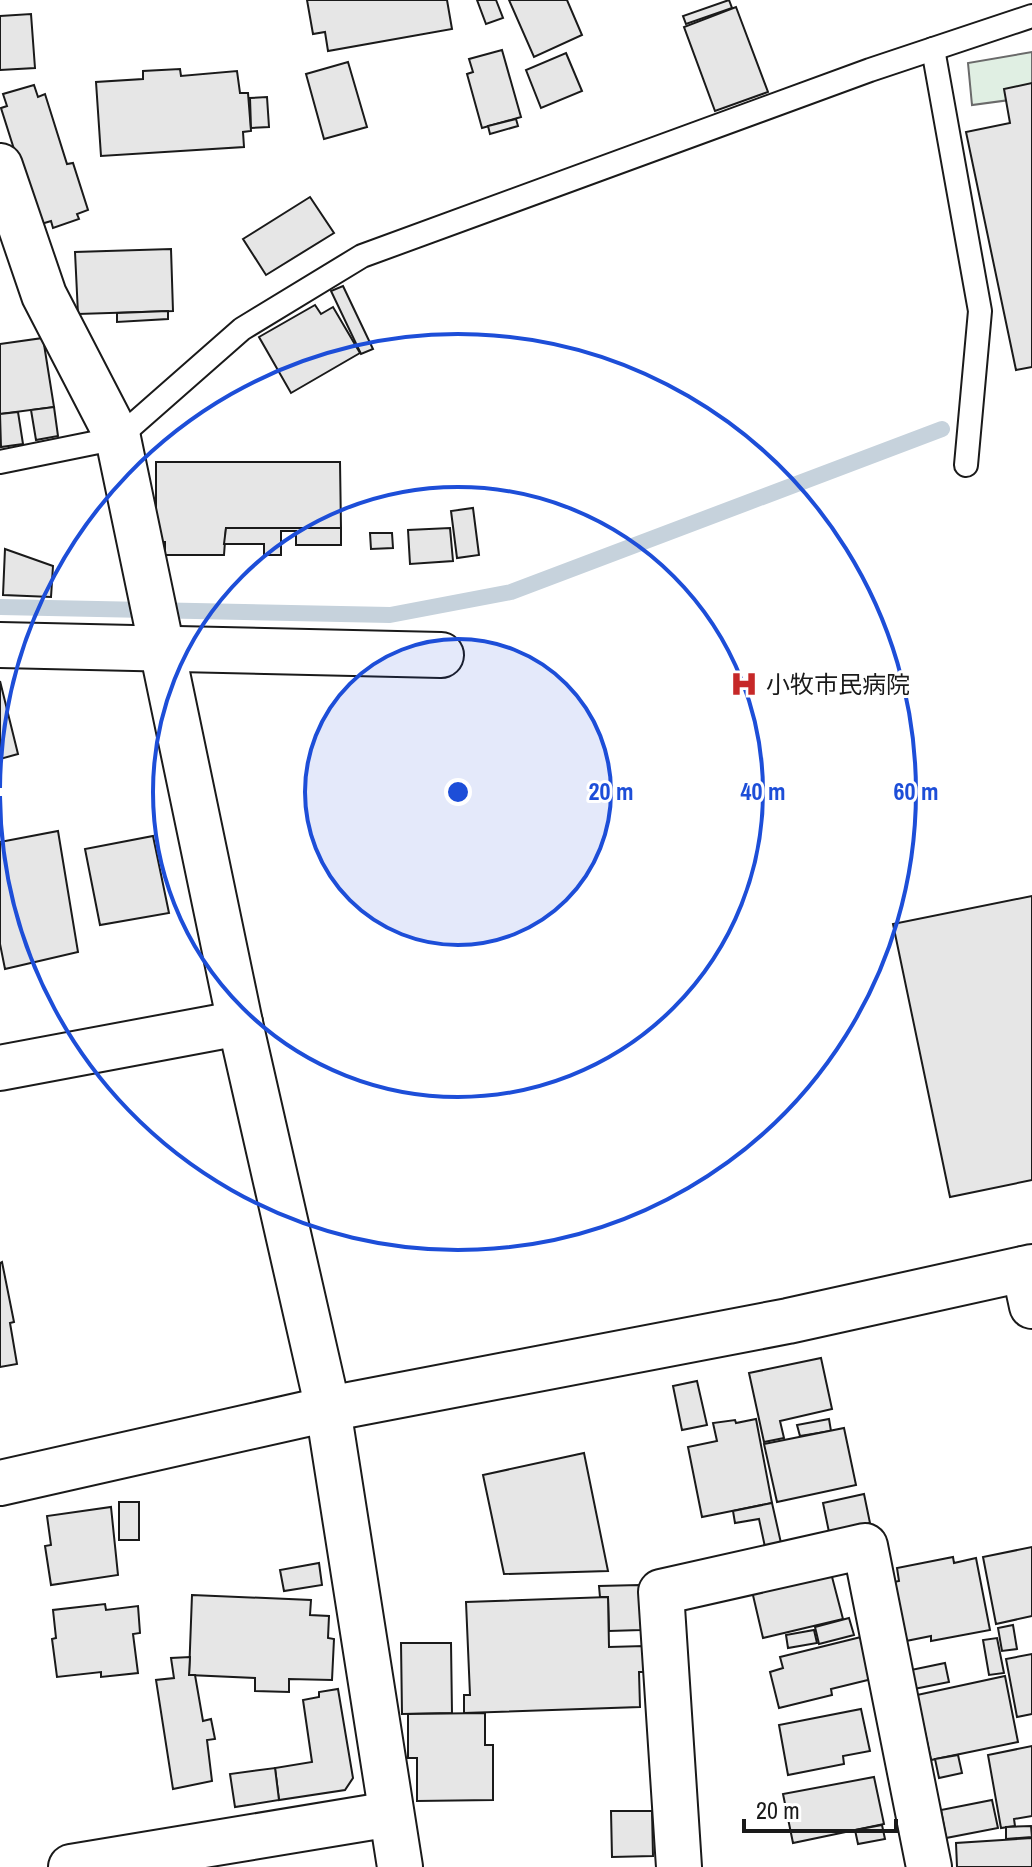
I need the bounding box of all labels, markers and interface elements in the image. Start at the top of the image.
place label: 小牧市民病院 [766,668,910,700]
hospital icon: 小牧市民病院 [729,669,759,699]
text: 20 m [589,775,633,807]
text: 40 m [741,775,785,807]
text: 60 m [894,775,938,807]
centre of rings [444,778,472,806]
scale bar [744,1783,896,1833]
text: 20 m [756,1794,800,1826]

